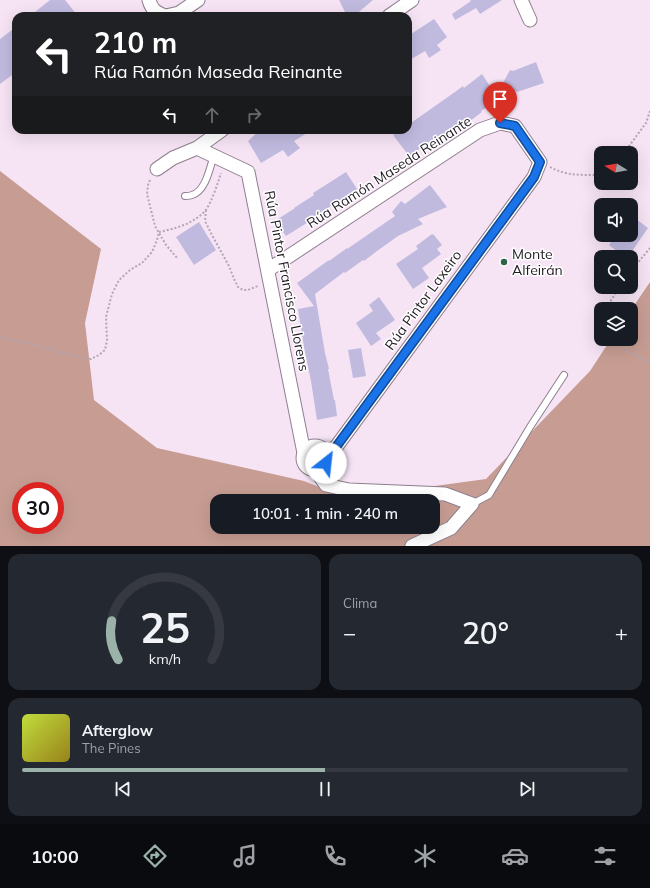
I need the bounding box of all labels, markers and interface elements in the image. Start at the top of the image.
text: 210 m [94,25,177,60]
icon: left [28,28,80,80]
text: Rúa Ramón Maseda Reinante [94,60,342,83]
pin [483,82,517,123]
icon: arrive [489,88,511,110]
icon: left [159,104,181,126]
icon: ahead [201,104,223,126]
icon: right [243,104,265,126]
street label: Rúa Ramón Maseda Reinante [303,112,475,232]
north arrow [594,146,638,190]
map controls [594,146,638,346]
street label: Rúa Pintor Francisco Llorens [261,189,313,373]
button: sound [594,198,638,242]
place label: Monte Alfeirán [512,245,563,279]
street label: Rúa Pintor Laxeiro [381,246,465,354]
button: search [594,250,638,294]
marker: Monte Alfeirán [499,257,509,267]
button: layers [594,302,638,346]
position arrow [305,442,347,484]
speed limit sign: 30 [12,482,64,534]
text: 10:01 · 1 min · 240 m [252,504,398,523]
text: Clima [343,595,377,611]
text: 25 [140,601,189,653]
text: 20° [462,614,509,652]
text: − [343,619,356,647]
text: + [615,619,628,647]
text: km/h [148,650,181,668]
text: Afterglow [82,721,153,740]
text: The Pines [82,740,141,756]
icon: previous [112,778,134,800]
icon: pause [314,778,336,800]
icon: next [516,778,538,800]
icon: directions [141,842,169,870]
icon: music [231,842,259,870]
icon: phone [321,842,349,870]
icon: climate [411,842,439,870]
icon: car [501,842,529,870]
icon: filters [591,842,619,870]
text: 10:00 [31,845,79,868]

